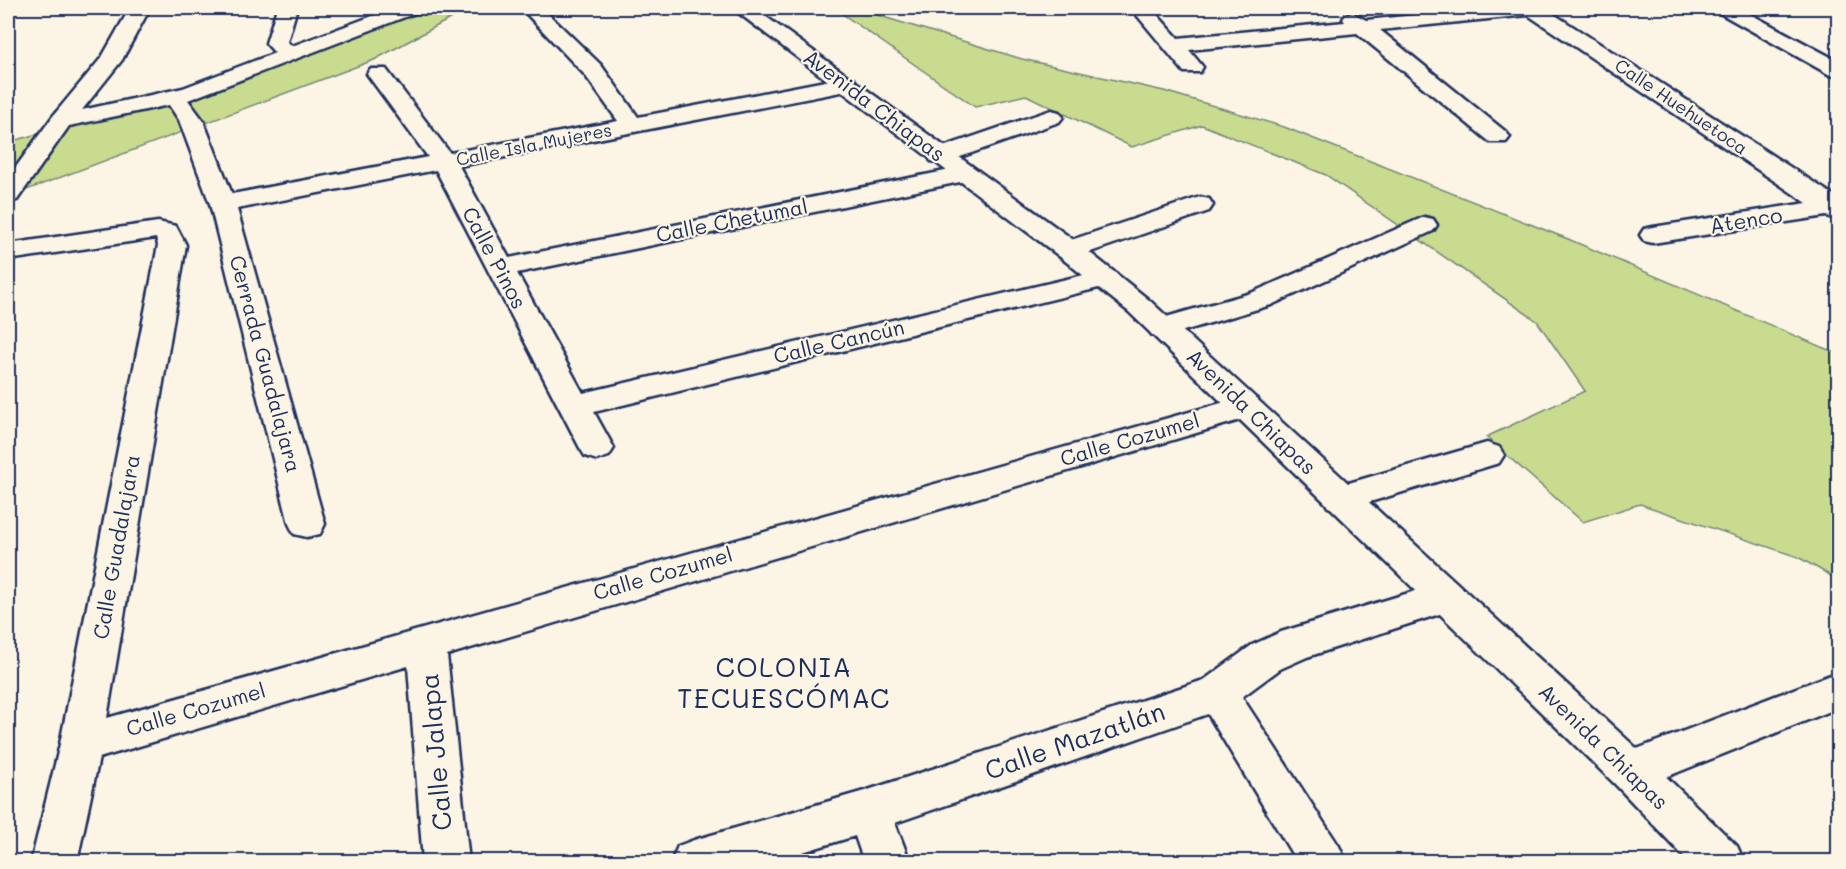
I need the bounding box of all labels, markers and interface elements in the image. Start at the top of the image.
street label: Avenida Chiapas [799,43,951,167]
street label: Calle Huehuetoca [1610,53,1753,160]
street label: Calle Isla Mujeres [454,117,614,171]
street label: Calle Chetumal [654,192,810,247]
street label: Atenco [1707,200,1784,239]
street label: Calle Pinos [457,202,534,313]
street label: Cerrada Guadalajara [224,252,308,475]
street label: Calle Cancún [771,312,907,369]
street label: Avenida Chiapas [1181,342,1323,480]
street label: Calle Cozumel [1057,406,1203,471]
street label: Calle Guadalajara [86,452,145,641]
street label: Calle Cozumel [590,540,736,605]
district label: COLONIA TECUESCÓMAC [677,649,891,715]
street label: Calle Jalapa [411,672,459,832]
street label: Calle Cozumel [123,676,269,741]
street label: Avenida Chiapas [1533,677,1675,815]
street label: Calle Mazatlán [980,693,1169,787]

